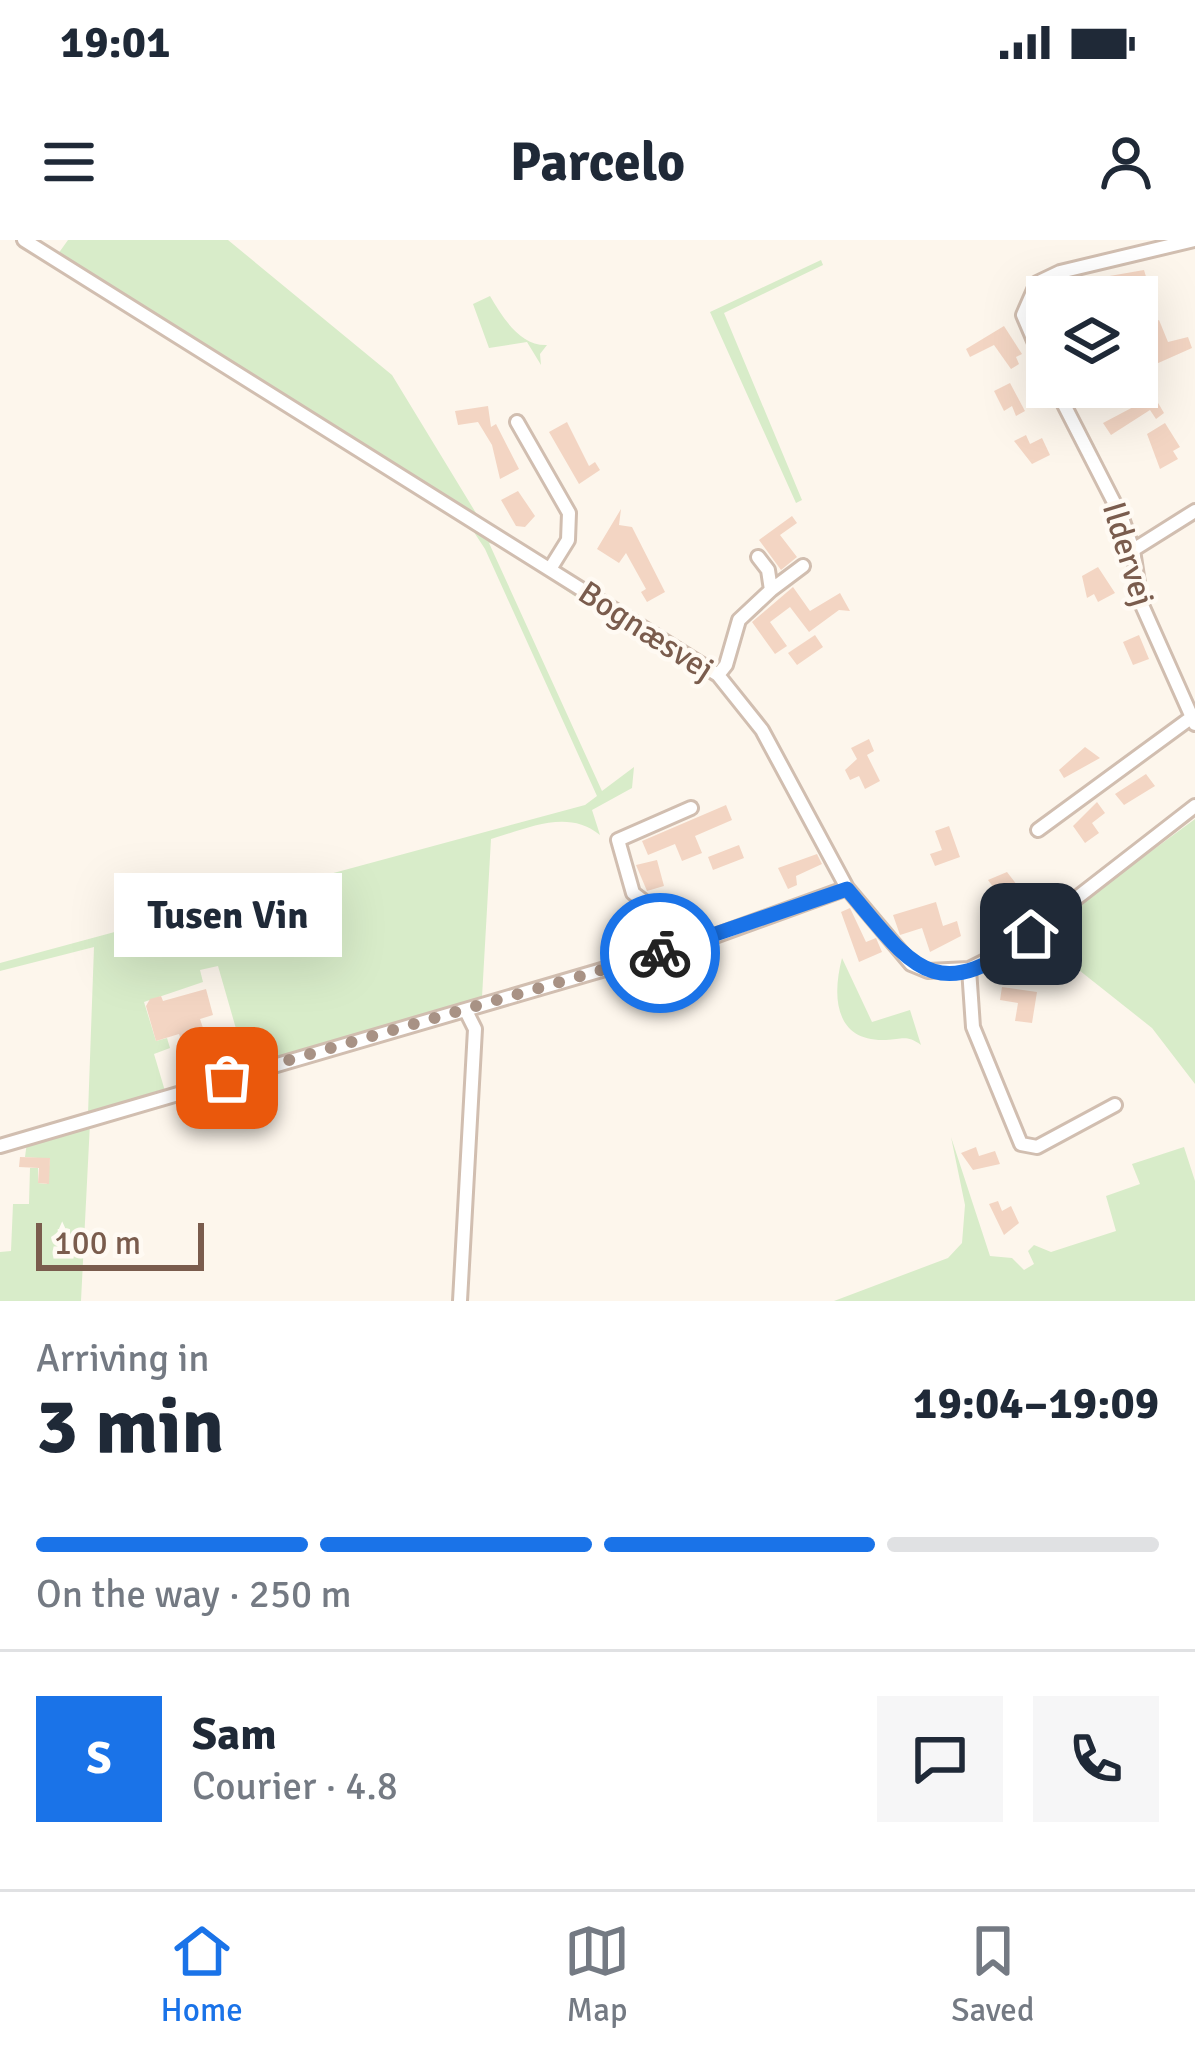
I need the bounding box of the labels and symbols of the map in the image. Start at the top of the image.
street label: Ildervej [1093,497,1163,611]
street label: Bognæsvej [571,572,721,690]
callout: Tusen Vin [113,874,341,958]
pin [980,883,1082,985]
courier [600,893,720,1013]
pin [176,1027,278,1129]
scale bar [36,1217,204,1270]

